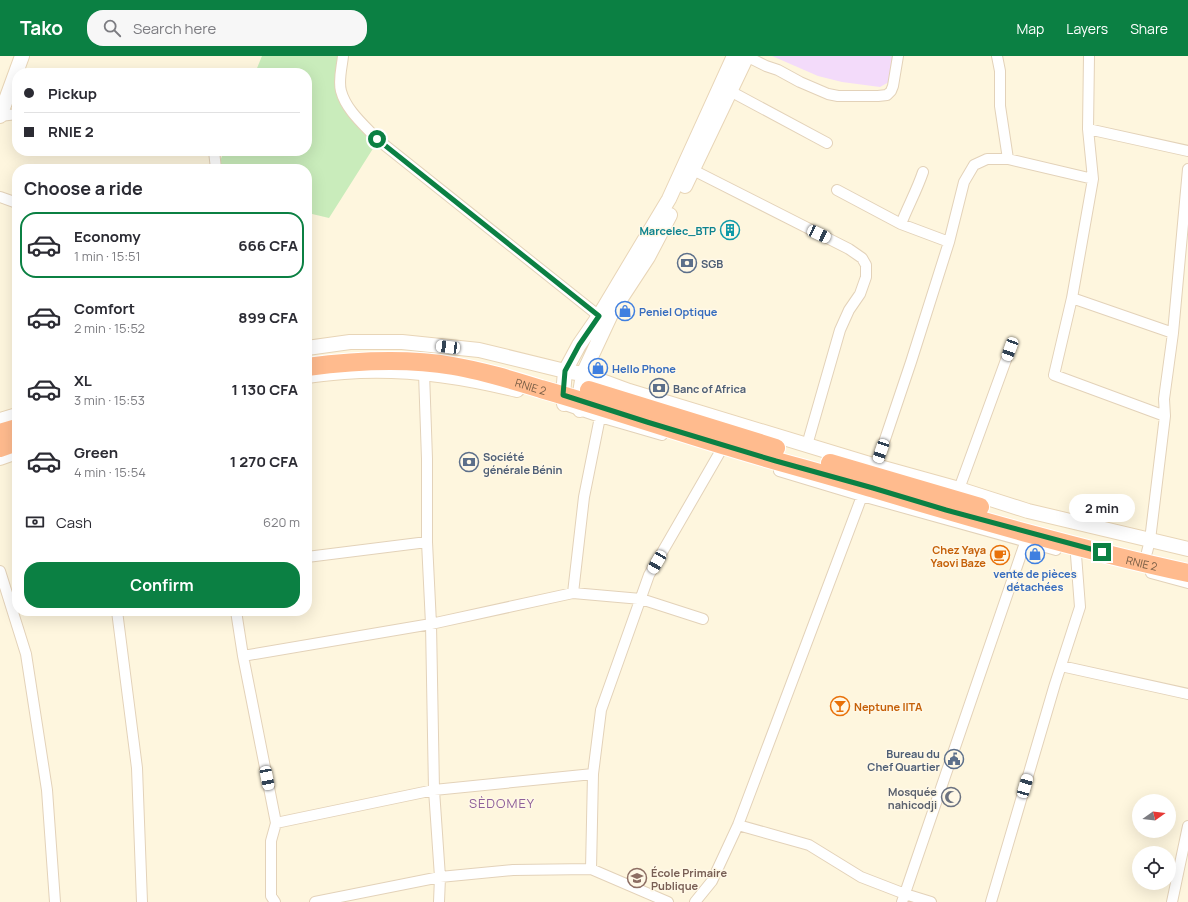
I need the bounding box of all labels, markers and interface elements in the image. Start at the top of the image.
search box [87,10,367,46]
text: Tako [20,15,63,41]
icon: search [101,17,123,39]
text: Search here [133,18,216,39]
text: Map [1016,19,1044,38]
text: Layers [1066,19,1108,38]
text: Share [1130,19,1168,38]
text: Pickup [48,83,97,104]
text: RNIE 2 [48,121,94,142]
route start [368,130,386,148]
text: Choose a ride [24,176,143,200]
building icon: Marcelec_BTP [719,219,741,241]
place label: Marcelec_BTP [639,223,716,238]
car [806,223,832,245]
text: Economy [74,226,141,247]
icon: car [26,227,62,263]
text: 666 CFA [238,235,298,256]
text: 1 min · 15:51 [74,247,141,265]
bank icon: SGB [676,252,698,274]
place label: SGB [701,256,723,271]
text: Comfort [74,298,135,319]
icon: car [26,299,62,335]
shop icon: Peniel Optique [614,300,636,322]
place label: Peniel Optique [639,304,718,319]
text: 899 CFA [238,307,298,328]
text: 2 min · 15:52 [74,319,145,337]
car [1000,336,1020,362]
car [435,340,461,354]
shop icon: Hello Phone [587,357,609,379]
place label: Hello Phone [612,361,676,376]
text: XL [74,370,92,391]
icon: car [26,371,62,407]
street label: RNIE 2 [514,374,548,398]
bank icon: Banc of Africa [648,377,670,399]
text: 1 130 CFA [231,379,298,400]
place label: Banc of Africa [673,381,746,396]
text: 3 min · 15:53 [74,391,145,409]
car [871,438,891,464]
text: Green [74,442,118,463]
icon: car [26,443,62,479]
place label: Société générale Bénin [483,449,563,477]
text: 1 270 CFA [230,451,298,472]
bank icon: Société générale Bénin [458,451,480,473]
text: 4 min · 15:54 [74,463,146,481]
callout: 2 min [1069,494,1135,522]
text: 2 min [1085,499,1119,517]
icon: cash [24,511,46,533]
text: Cash [56,512,92,533]
text: 620 m [263,513,300,531]
place label: Chez Yaya Yaovi Baze [931,542,986,570]
shop icon: vente de pièces détachées [1024,543,1046,565]
route end [1093,543,1111,561]
cafe icon: Chez Yaya Yaovi Baze [989,544,1011,566]
car [646,549,668,575]
street label: RNIE 2 [1125,552,1159,573]
button: Confirm [24,562,300,608]
place label: vente de pièces détachées [993,566,1077,594]
bar icon: Neptune IITA [829,695,851,717]
place label: Neptune IITA [854,699,923,714]
place label: Bureau du Chef Quartier [867,746,941,774]
public building icon: Bureau du Chef Quartier [943,748,965,770]
car [259,765,275,791]
car [1016,773,1034,799]
place label: Mosquée nahicodji [888,784,937,812]
mosque icon: Mosquée nahicodji [940,786,962,808]
district label: SÈDOMEY [469,794,535,812]
north arrow [1132,794,1176,838]
map controls [1132,794,1176,890]
button: locate [1132,846,1176,890]
place label: École Primaire Publique [651,865,727,893]
school or university icon: École Primaire Publique [626,867,648,889]

